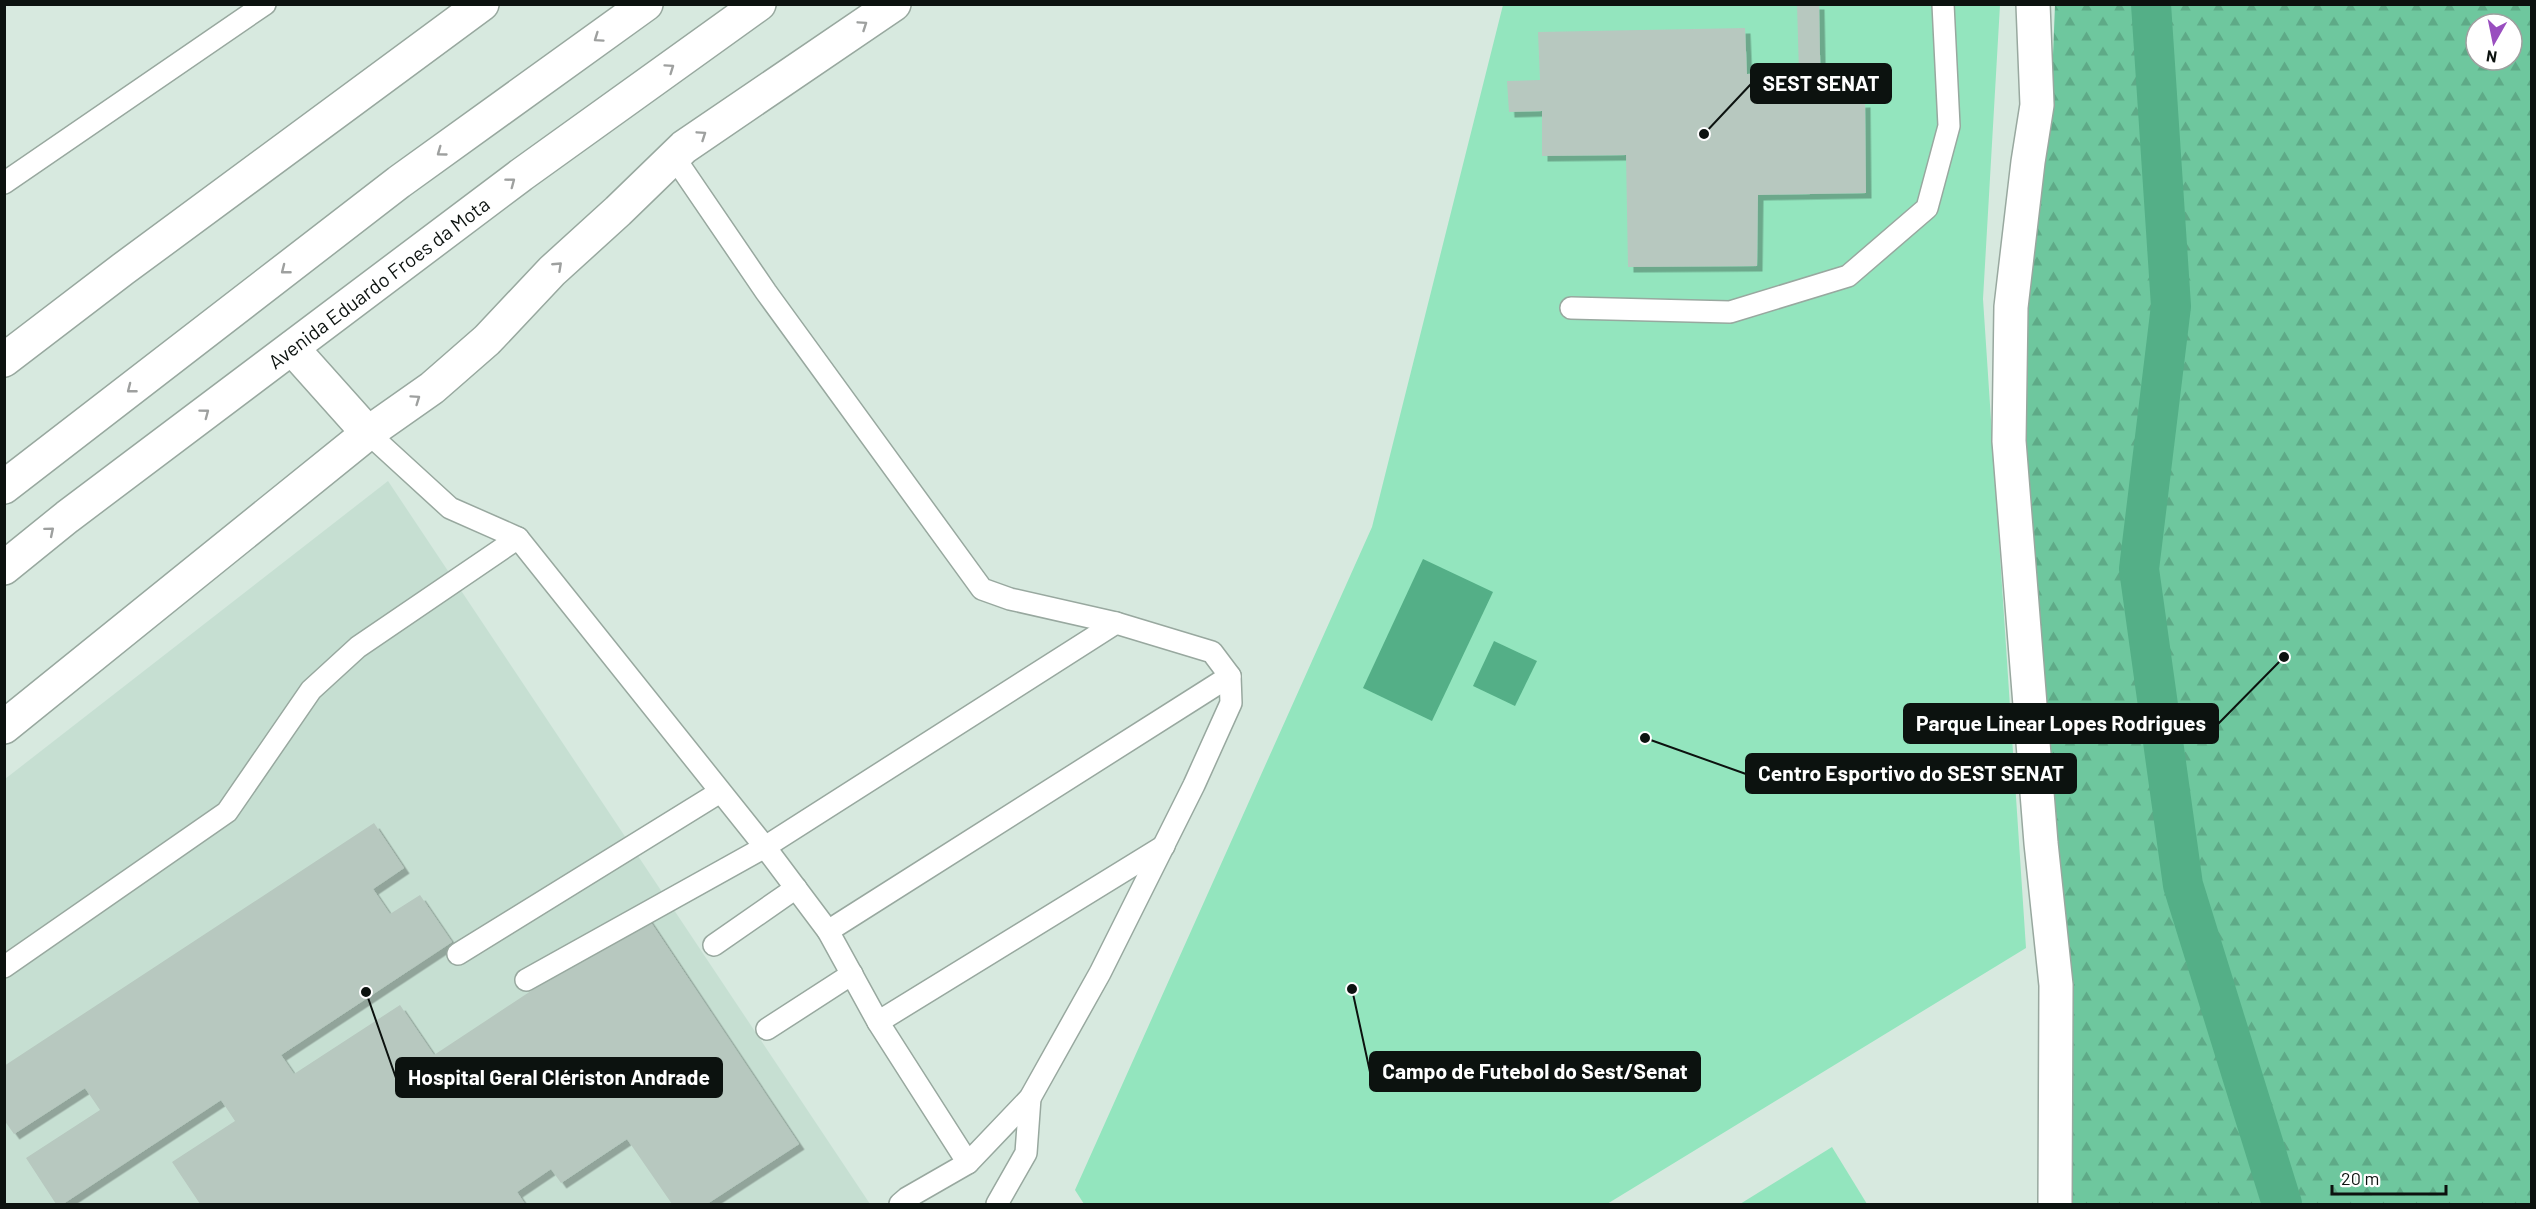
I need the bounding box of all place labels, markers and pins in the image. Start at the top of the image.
callout: SEST SENAT [1751,64,1891,103]
callout: Parque Linear Lopes Rodrigues [1904,704,2218,743]
callout: Centro Esportivo do SEST SENAT [1746,754,2076,793]
callout: Campo de Futebol do Sest/Senat [1370,1052,1700,1091]
callout: Hospital Geral Clériston Andrade [396,1058,722,1097]

